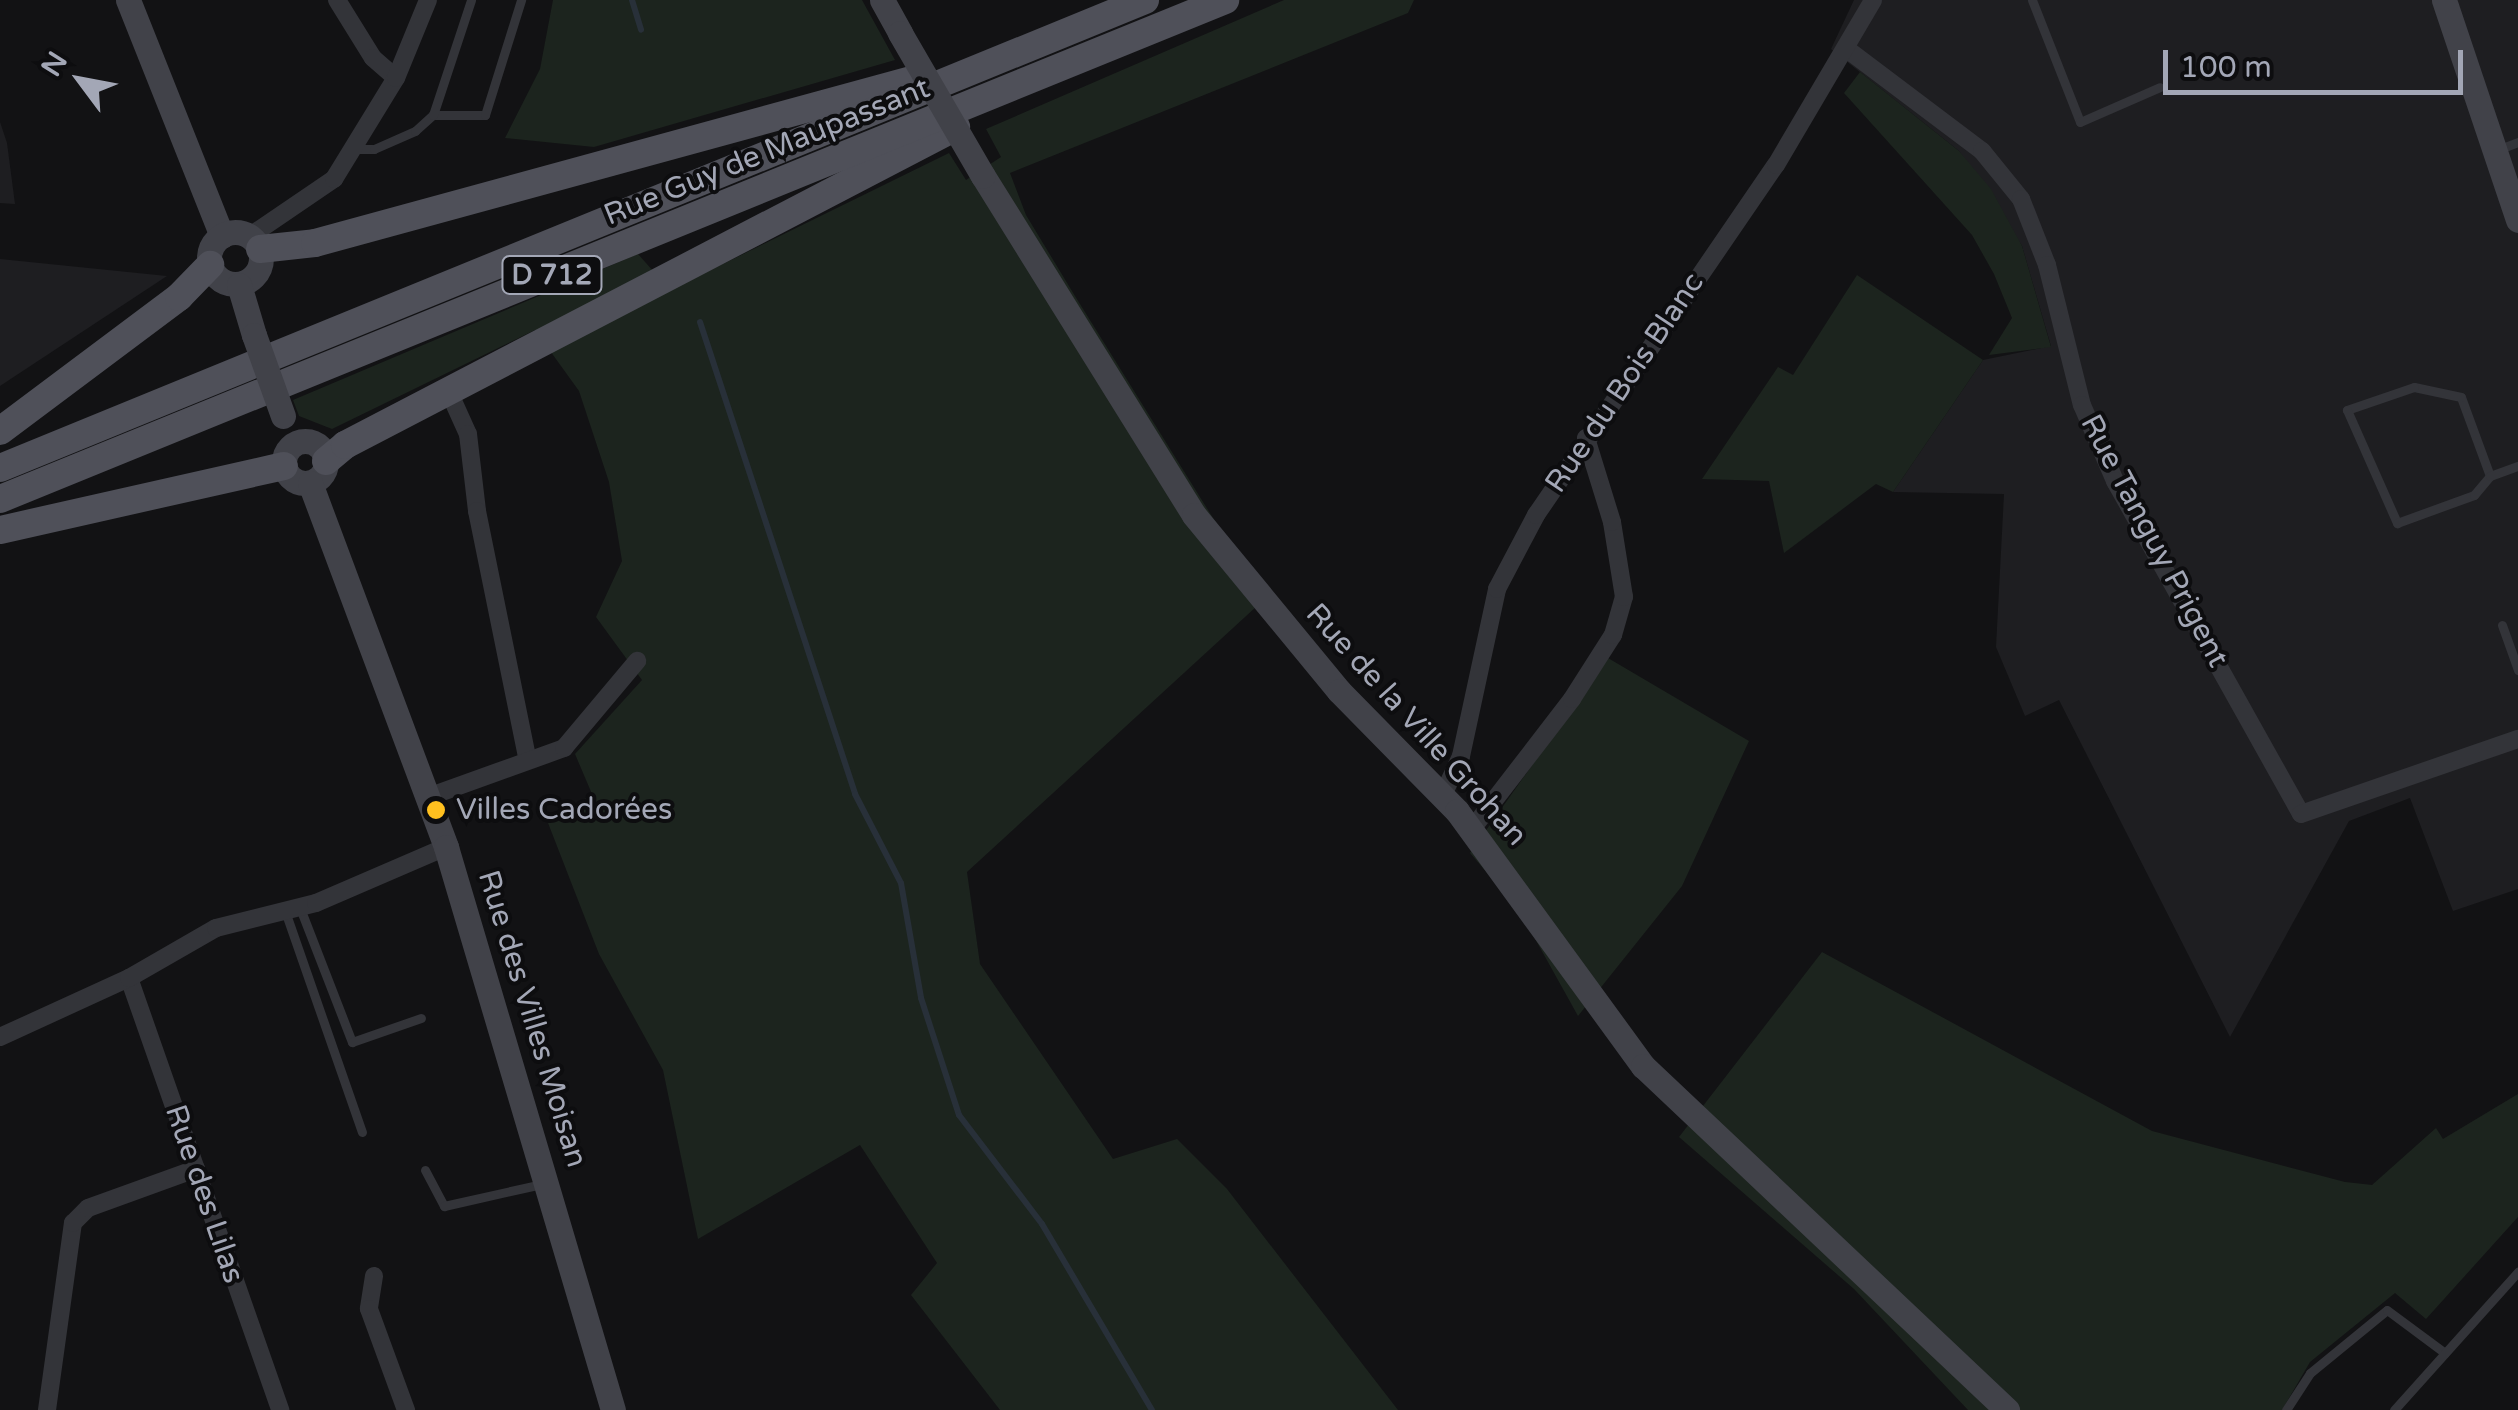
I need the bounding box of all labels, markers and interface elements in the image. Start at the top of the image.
north arrow [30,30,130,130]
scale bar [2168,30,2468,92]
text: N [34,46,75,83]
text: 100 m [2180,49,2272,86]
street label: Rue Guy de Maupassant [599,70,935,234]
road number: D 712 [500,252,604,298]
street label: Rue du Bois Blanc [1538,266,1712,500]
street label: Rue Tanguy Prigent [2072,409,2236,673]
street label: Rue de la Ville Grohan [1298,597,1534,853]
place label: Villes Cadorées [456,792,672,828]
marker: Villes Cadorées [425,799,447,821]
street label: Rue des Villes Moisan [470,866,594,1172]
street label: Rue des Lilas [157,1100,251,1288]

